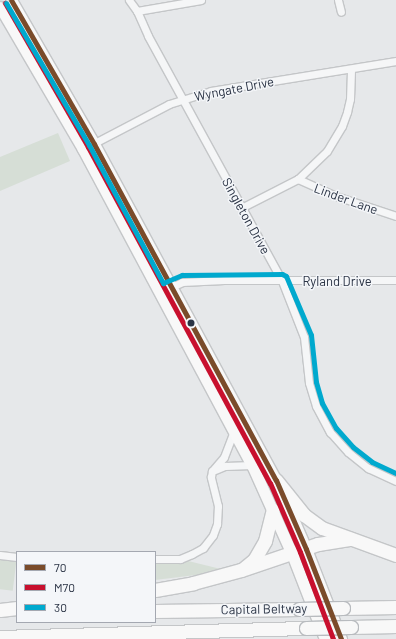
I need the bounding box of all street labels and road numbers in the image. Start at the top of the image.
street label: Wyngate Drive [193,74,275,104]
street label: Singleton Drive [219,175,273,257]
street label: Linder Lane [312,180,380,218]
street label: Ryland Drive [302,273,372,289]
street label: Capital Beltway [221,600,307,618]

